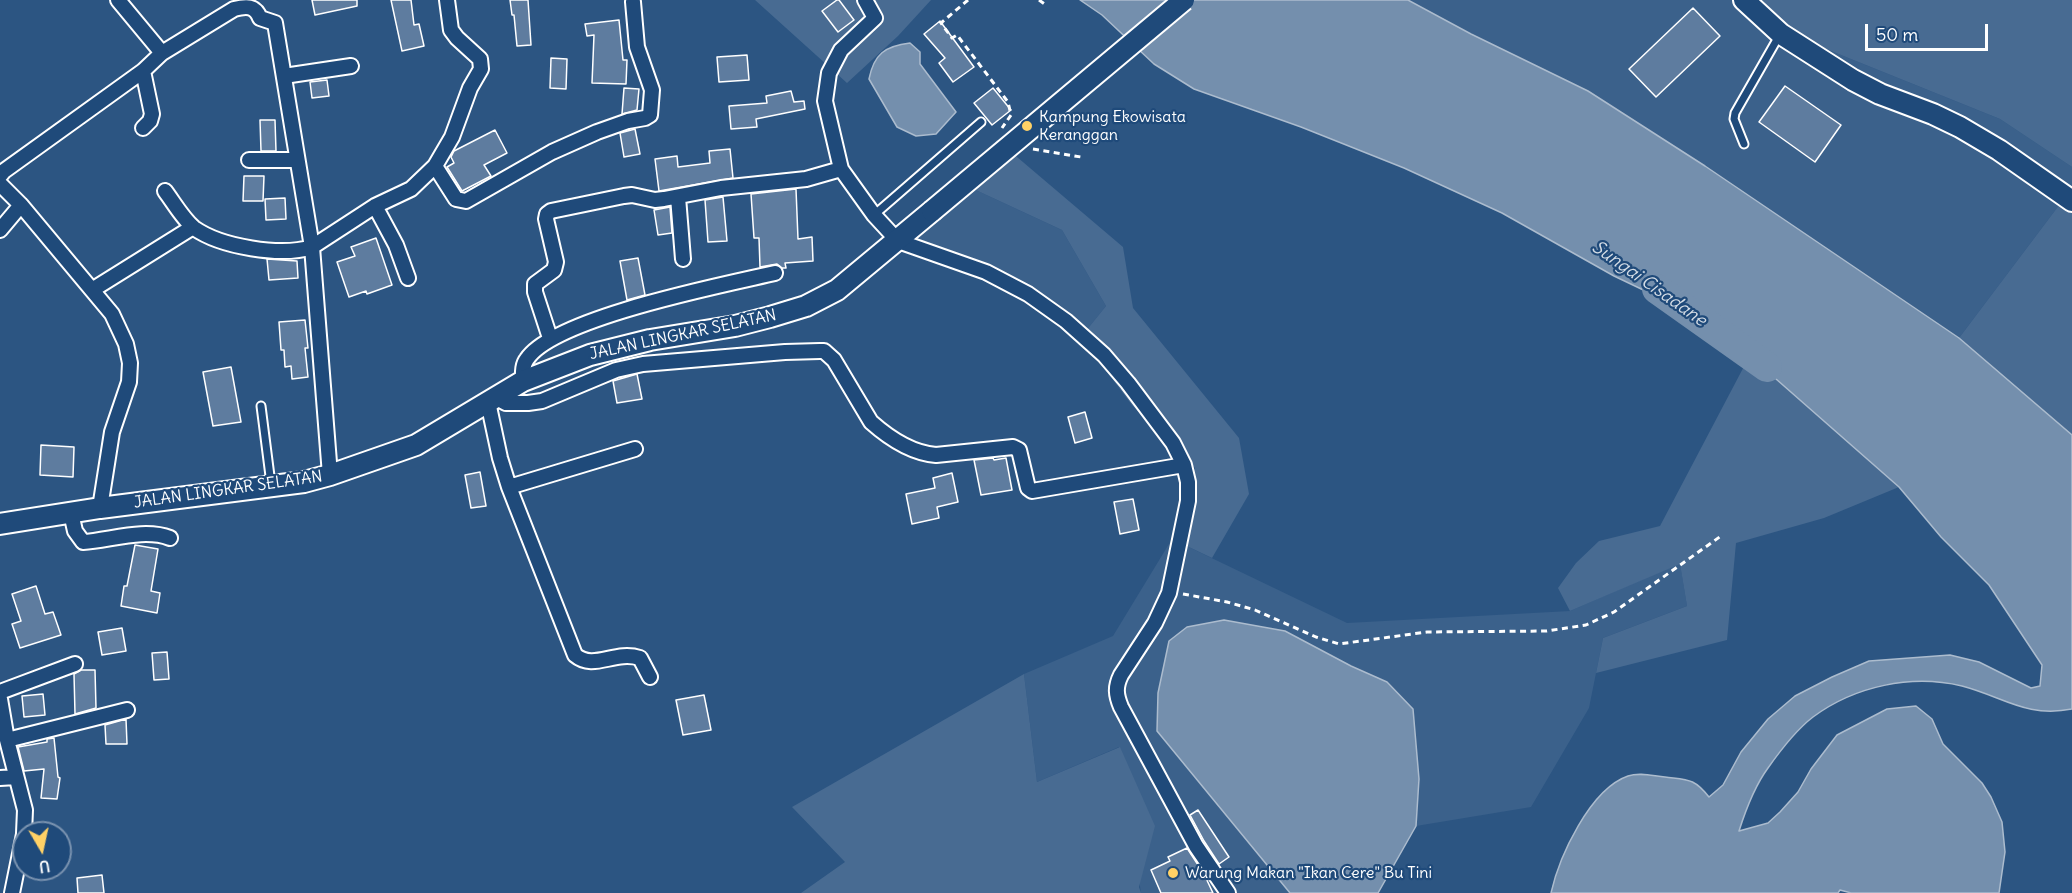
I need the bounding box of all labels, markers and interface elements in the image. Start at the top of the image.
scale bar [1868,12,1991,50]
text: 50 m [1876,23,1918,46]
place label: Kampung Ekowisata Keranggan [1039,107,1186,145]
marker: Kampung Ekowisata Keranggan [1020,119,1034,133]
water label: Sungai Cisadane [1588,236,1710,332]
street label: JALAN LINGKAR SELATAN [588,306,778,364]
street label: JALAN LINGKAR SELATAN [132,467,324,513]
north arrow [12,821,72,881]
text: U [38,856,51,878]
place label: Warung Makan "Ikan Cere" Bu Tini [1185,863,1432,883]
marker: Warung Makan "Ikan Cere" Bu Tini [1166,866,1180,880]

